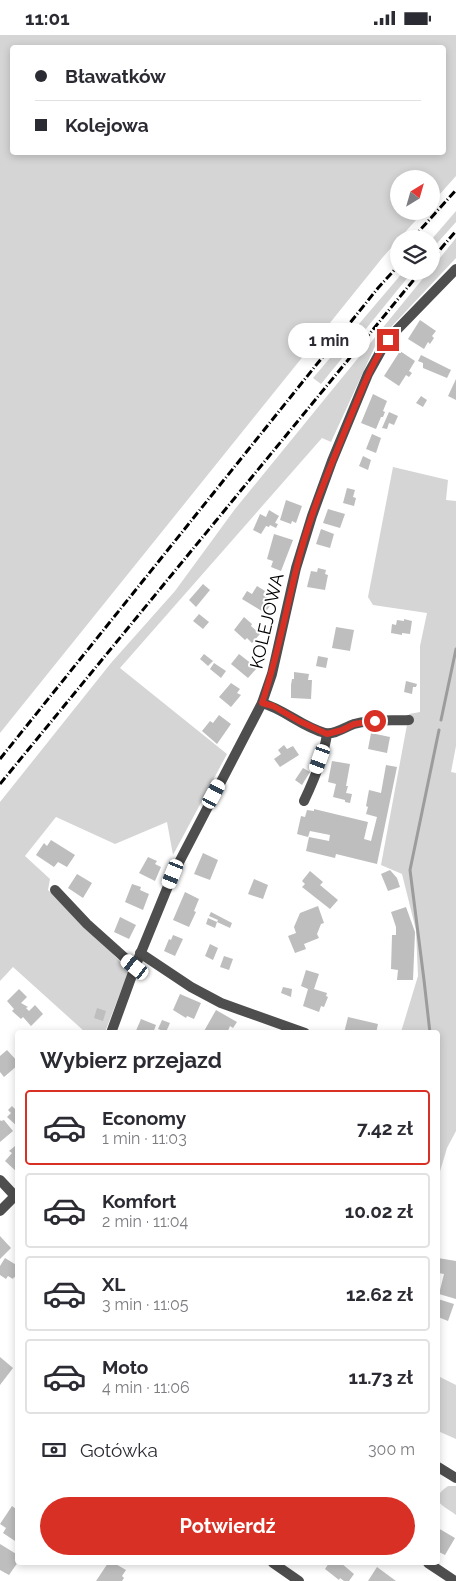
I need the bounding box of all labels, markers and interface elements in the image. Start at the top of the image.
text: 11:01 [25,7,70,29]
text: Bławatków [65,65,166,87]
text: Kolejowa [65,114,149,136]
north arrow [390,170,440,220]
map controls [390,170,440,280]
button: layers [390,230,440,280]
callout: 1 min [288,323,370,357]
route end [377,329,399,351]
text: 1 min [309,331,349,350]
street label: KOLEJOWA [245,571,288,671]
route start [364,710,386,732]
car [307,742,332,776]
car [200,777,227,811]
car [160,857,185,891]
car [118,952,151,982]
text: Wybierz przejazd [40,1047,222,1073]
icon: car [42,1105,87,1150]
text: Economy [102,1107,186,1129]
text: 7.42 zł [357,1117,413,1139]
text: 1 min · 11:03 [102,1129,187,1148]
icon: car [42,1188,87,1233]
text: Komfort [102,1190,176,1212]
text: 10.02 zł [345,1200,413,1222]
text: 2 min · 11:04 [102,1212,188,1231]
icon: car [42,1271,87,1316]
text: XL [102,1273,125,1295]
text: 12.62 zł [346,1283,413,1305]
text: 3 min · 11:05 [102,1295,189,1314]
icon: car [42,1354,87,1399]
text: Moto [102,1356,148,1378]
text: 11.73 zł [349,1366,413,1388]
text: 4 min · 11:06 [102,1378,190,1397]
icon: cash [40,1436,68,1464]
text: Gotówka [80,1439,158,1461]
text: 300 m [368,1440,415,1459]
button: Potwierdź [40,1497,415,1555]

